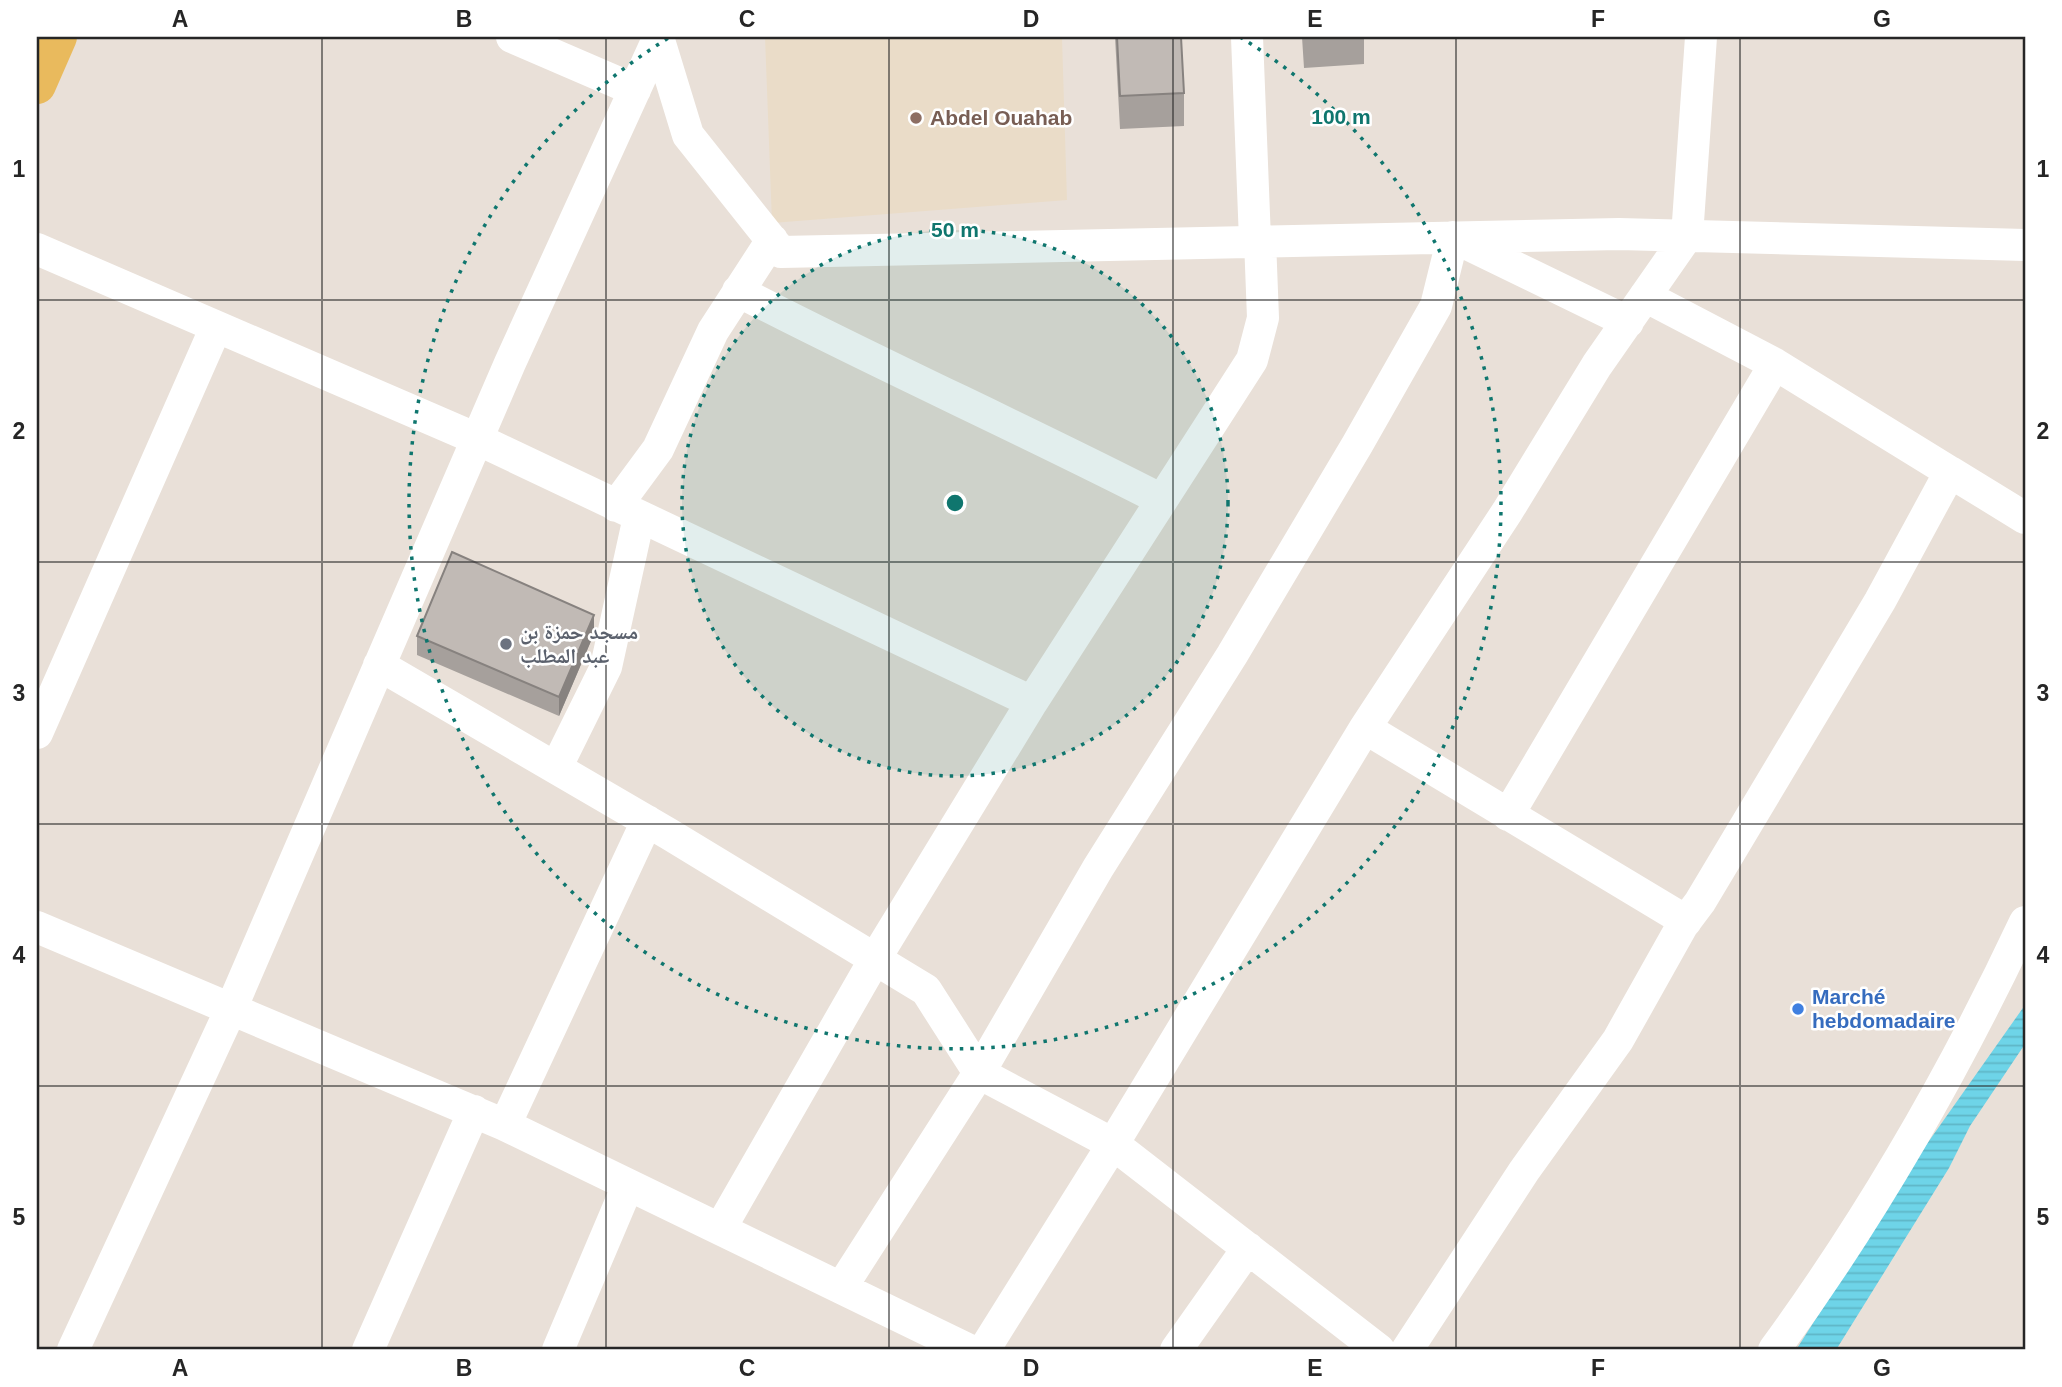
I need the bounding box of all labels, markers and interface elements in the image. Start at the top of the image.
text: A [172,6,188,32]
text: B [456,6,472,32]
text: C [739,6,755,32]
text: D [1023,6,1039,32]
text: E [1307,6,1323,32]
text: F [1591,6,1605,32]
text: G [1873,6,1891,32]
text: 100 m [1311,105,1371,128]
place label: Abdel Ouahab [930,106,1072,129]
marker: Abdel Ouahab [908,110,924,126]
text: 1 [13,156,26,182]
text: 1 [2037,156,2050,182]
text: 50 m [931,218,979,241]
text: 2 [13,418,25,444]
text: 2 [2037,418,2049,444]
centre of rings [943,491,967,515]
place label: مسجد حمزة بن عبد المطلب [520,620,638,668]
marker: مسجد حمزة بن عبد المطلب [498,636,514,652]
text: 3 [13,680,25,706]
text: 3 [2037,680,2049,706]
text: 4 [13,942,26,968]
text: 4 [2037,942,2050,968]
place label: Marché hebdomadaire [1812,985,1956,1032]
marker: Marché hebdomadaire [1790,1001,1806,1017]
text: 5 [13,1204,26,1230]
text: 5 [2037,1204,2050,1230]
text: A [172,1355,188,1381]
text: B [456,1355,472,1381]
text: C [739,1355,755,1381]
text: D [1023,1355,1039,1381]
text: E [1307,1355,1323,1381]
text: F [1591,1355,1605,1381]
text: G [1873,1355,1891,1381]

